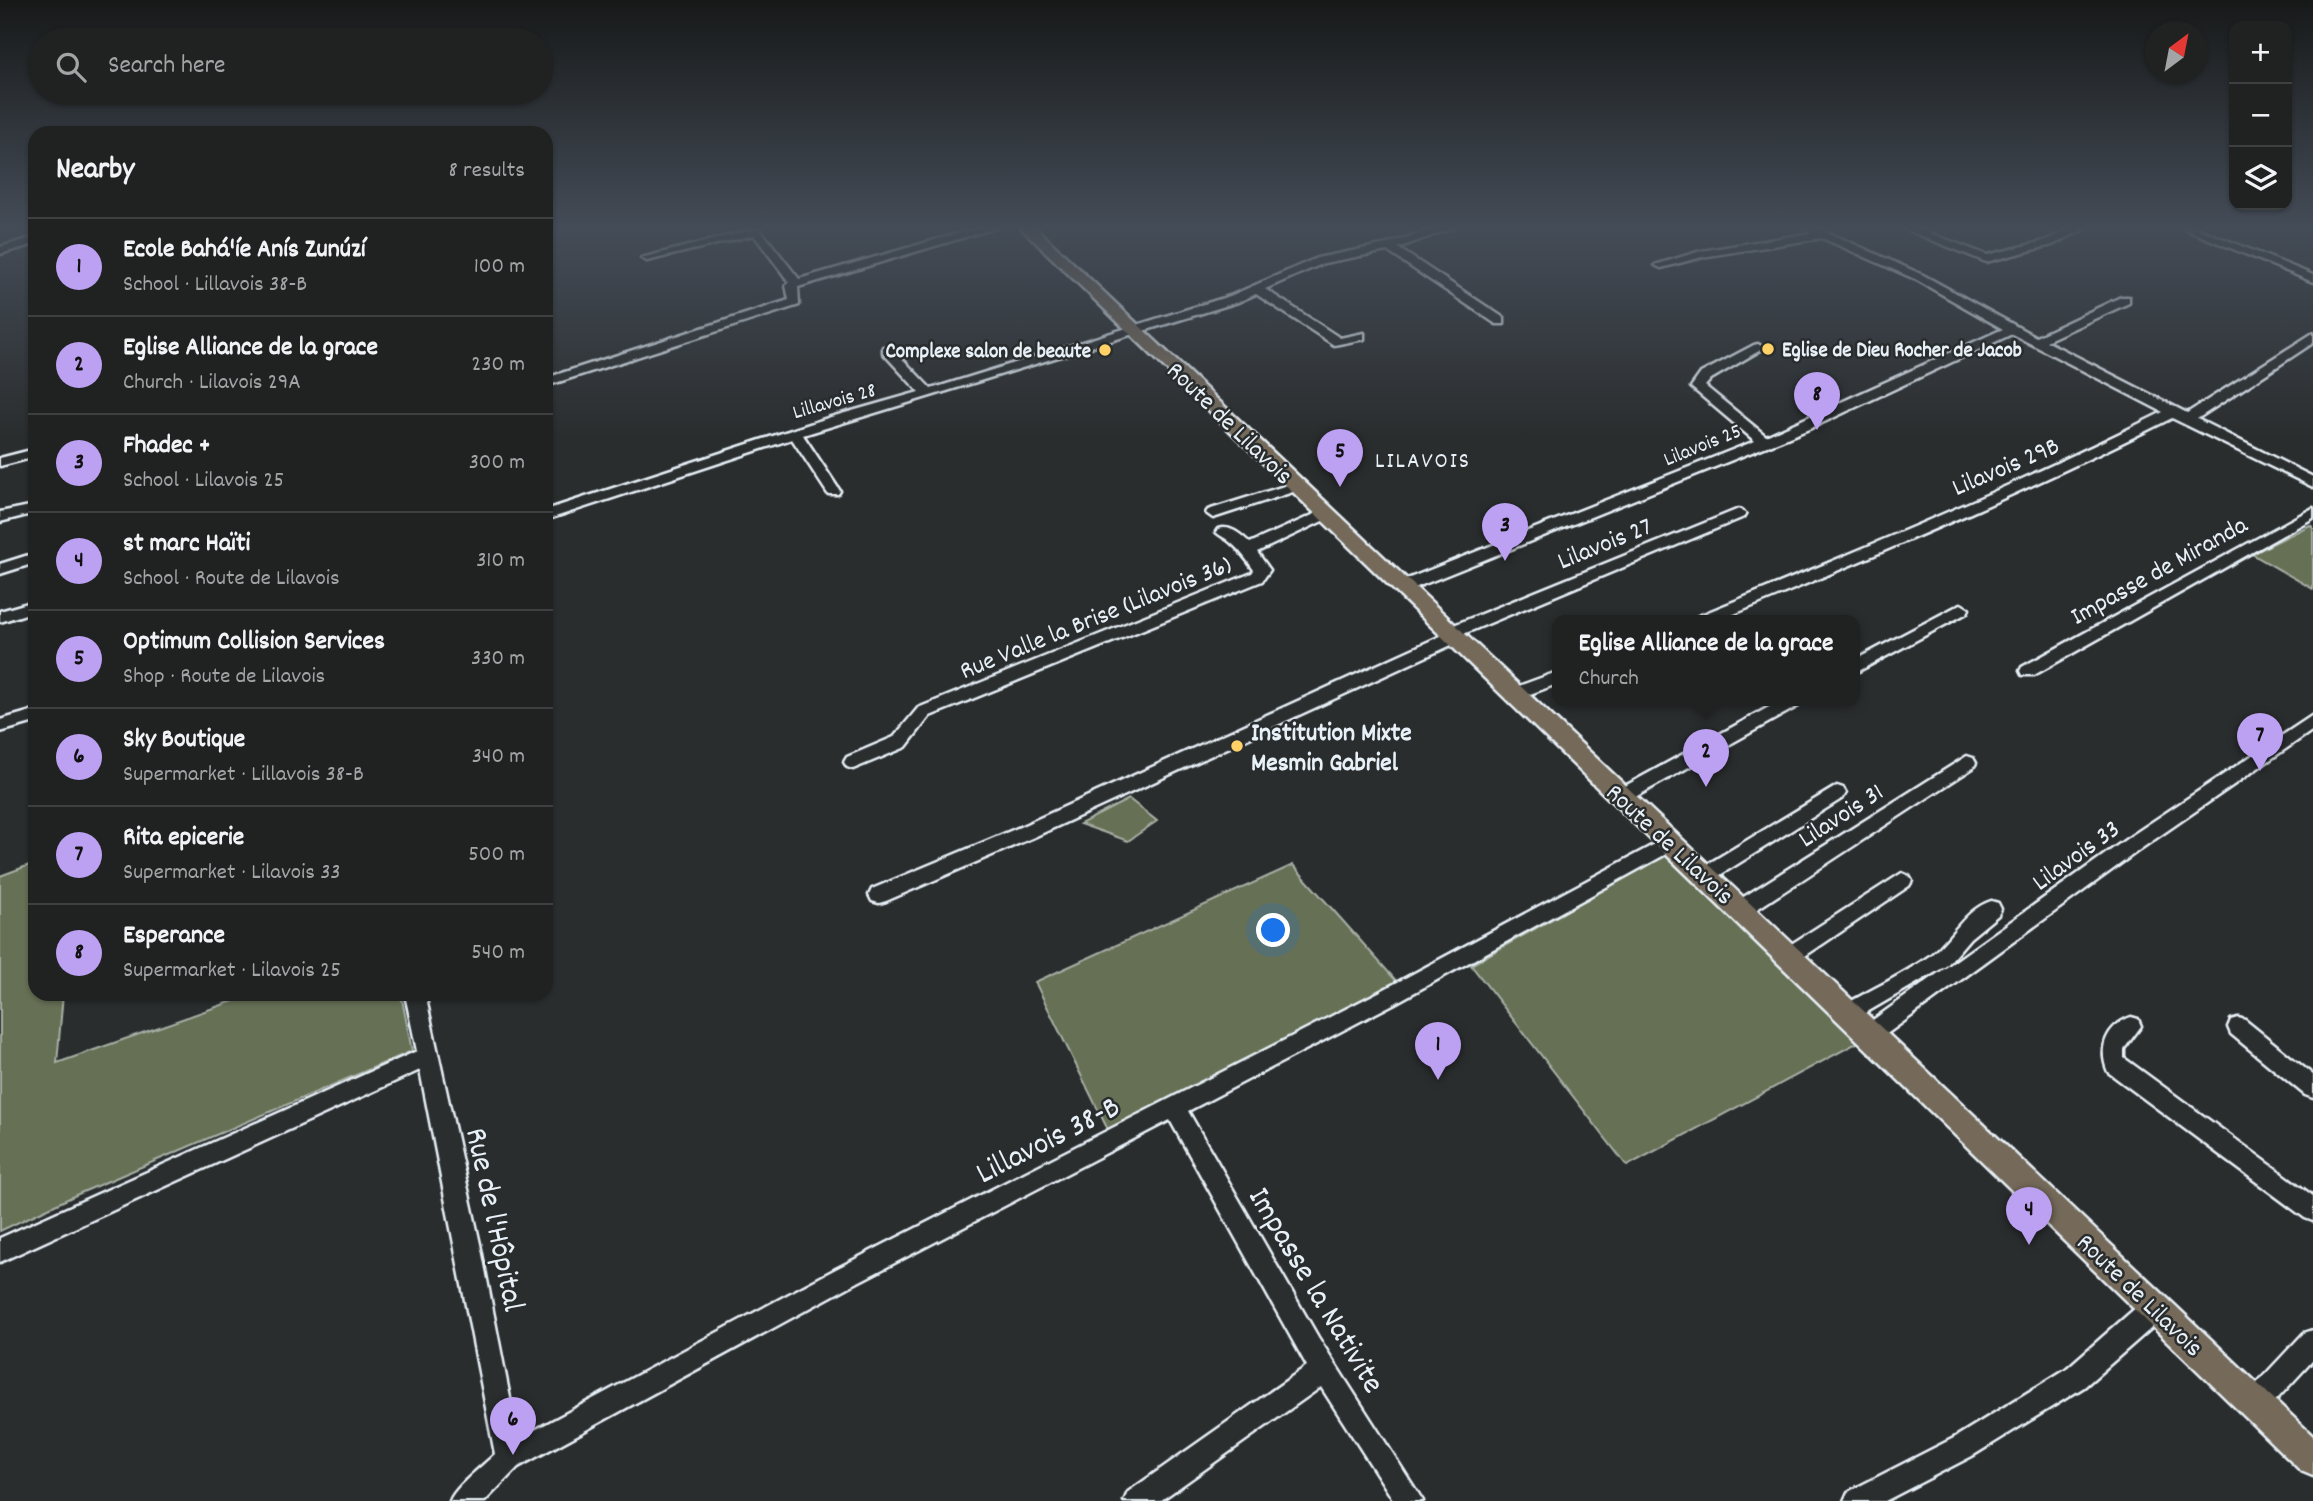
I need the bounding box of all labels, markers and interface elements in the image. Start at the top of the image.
north arrow [2145,21,2208,84]
map controls [2229,21,2292,210]
button: + [2229,21,2292,84]
search box [28,28,553,105]
icon: search [52,48,90,86]
text: Search here [108,48,226,85]
button: − [2229,84,2292,147]
button: layers [2229,147,2292,210]
text: Nearby [56,150,134,193]
text: 8 results [449,155,525,188]
text: Ecole Bahá'íe Anís Zunúzí [123,232,366,269]
text: 1 [76,251,82,284]
text: 100 m [474,251,525,284]
text: School · Lillavois 38-B [123,269,307,302]
text: Eglise Alliance de la grace [123,330,378,367]
place label: Eglise de Dieu Rocher de Jacob [1782,337,2022,367]
place label: Complexe salon de beaute [885,338,1091,368]
marker: Eglise de Dieu Rocher de Jacob [1760,341,1776,357]
marker: Complexe salon de beaute [1097,342,1113,358]
text: 2 [74,349,84,382]
text: 230 m [471,349,525,382]
street label: Route de Lilavois [1157,354,1300,495]
text: Church · Lilavois 29A [123,367,301,400]
pin: 8 [1794,372,1840,430]
street label: Lillavois 28 [790,377,880,429]
street label: Lilavois 25 [1660,418,1747,476]
text: Fhadec + [123,428,210,465]
pin: 5 [1317,429,1363,487]
street label: Lilavois 29B [1947,429,2066,507]
district label: LILAVOIS [1375,446,1471,479]
text: 3 [74,447,84,480]
text: 300 m [469,447,525,480]
text: School · Lilavois 25 [123,465,284,498]
pin: 3 [1482,503,1528,561]
street label: Impasse de Miranda [2064,508,2256,636]
street label: Lilavois 27 [1552,510,1658,581]
text: st marc Haïti [123,526,250,563]
text: 4 [74,545,84,578]
text: 310 m [476,545,525,578]
street label: Rue Valle la Brise (Lilavois 36) [955,548,1238,691]
text: School · Route de Lilavois [123,563,340,596]
popup [1552,615,1860,706]
text: Optimum Collision Services [123,624,385,661]
text: Eglise Alliance de la grace [1579,626,1833,663]
text: 5 [74,643,84,676]
text: 330 m [471,643,525,676]
text: Shop · Route de Lilavois [123,661,325,694]
text: Church [1579,663,1639,696]
pin: 7 [2237,713,2283,771]
place label: Institution Mixte Mesmin Gabriel [1251,716,1412,783]
text: Sky Boutique [123,722,245,759]
pin: 2 [1683,729,1729,787]
marker: Institution Mixte Mesmin Gabriel [1229,738,1245,754]
text: 6 [73,741,85,774]
text: 340 m [472,741,525,774]
text: Supermarket · Lillavois 38-B [123,759,364,792]
street label: Route de Lilavois [1596,776,1741,915]
street label: Lilavois 31 [1792,776,1892,858]
street label: Lilavois 33 [2025,812,2129,901]
text: Rita epicerie [123,820,244,857]
text: 7 [75,839,83,872]
text: 500 m [468,839,525,872]
text: Supermarket · Lilavois 33 [123,857,341,890]
your location [1256,913,1290,947]
text: Esperance [123,918,225,955]
text: 8 [74,937,84,970]
text: 540 m [471,937,525,970]
text: Supermarket · Lilavois 25 [123,955,341,988]
pin: 1 [1415,1022,1461,1080]
street label: Lillavois 38-B [969,1086,1129,1198]
street label: Rue de l'Hôpital [450,1124,534,1317]
street label: Impasse la Nativite [1234,1180,1394,1404]
pin: 4 [2006,1187,2052,1245]
street label: Route de Lilavois [2067,1226,2210,1367]
pin: 6 [490,1397,536,1455]

